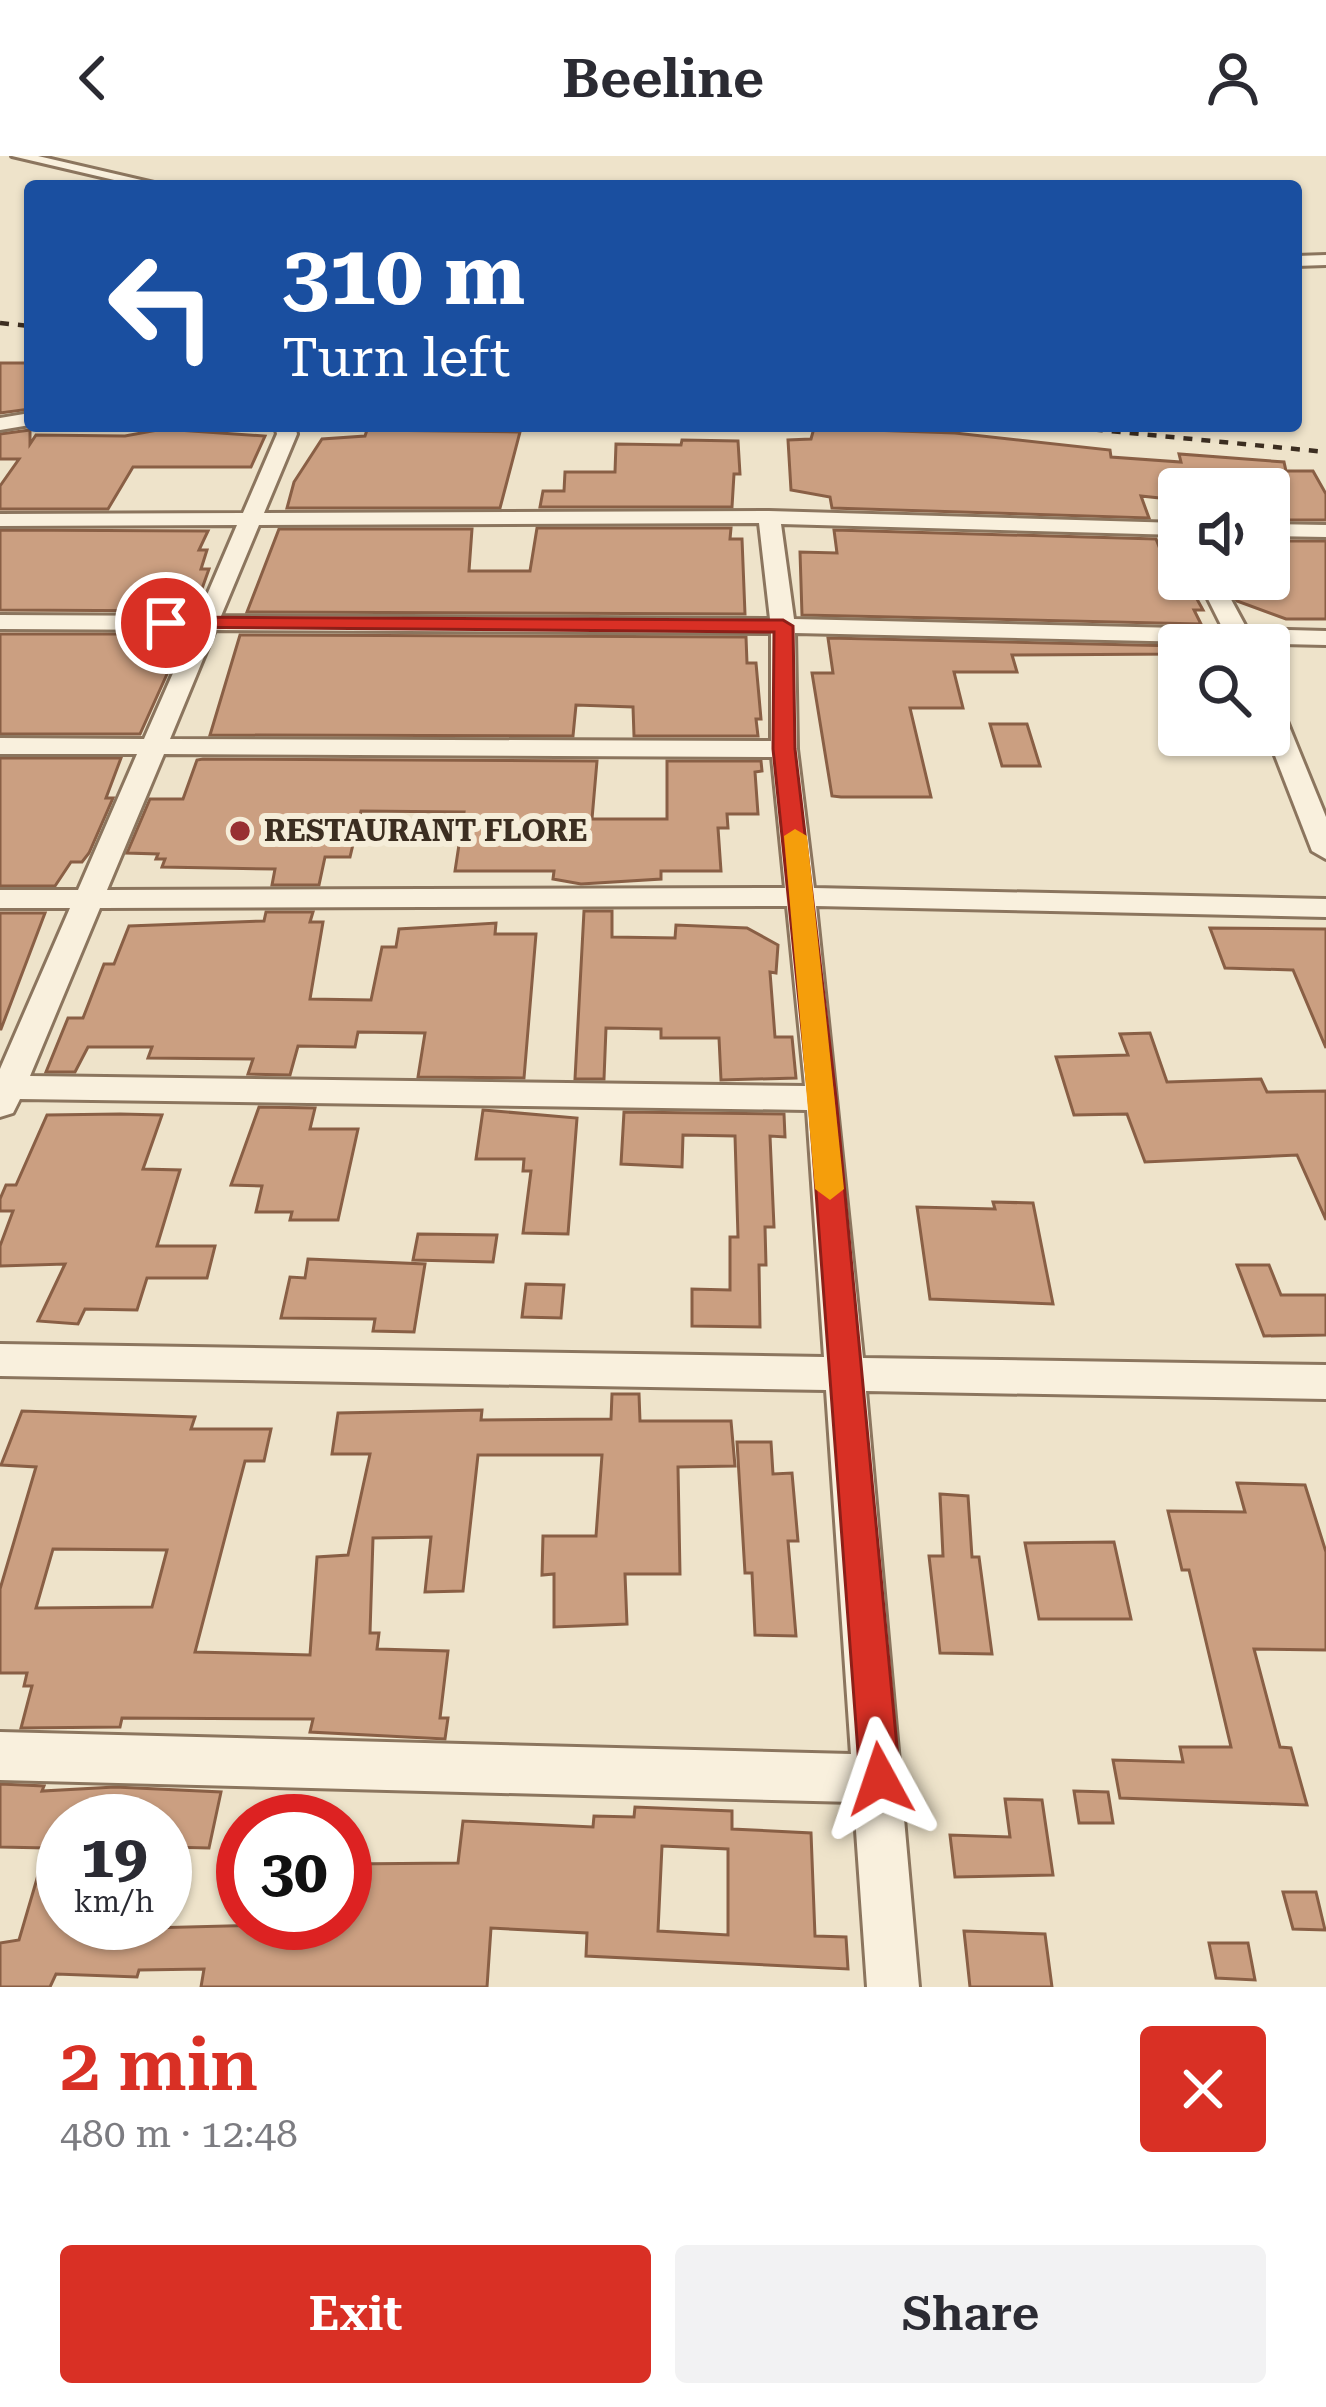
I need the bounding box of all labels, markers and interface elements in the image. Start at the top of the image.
icon: back [60,45,126,111]
icon: person [1200,45,1266,111]
text: Beeline [562,47,764,110]
text: 310 m [282,226,525,324]
icon: left [84,228,240,384]
text: Turn left [282,326,510,389]
map controls [1158,468,1290,756]
button: sound [1158,468,1290,600]
pin [115,572,217,674]
icon: arrive [133,590,199,656]
button: search [1158,624,1290,756]
place label: RESTAURANT FLORE [264,813,587,848]
marker: RESTAURANT FLORE [227,818,253,844]
position arrow [817,1716,943,1842]
speed limit sign: 30 [216,1794,372,1950]
text: 19 [80,1821,148,1892]
text: km/h [74,1884,154,1919]
text: 2 min [60,2023,258,2108]
button: close [1140,2026,1266,2152]
text: 480 m · 12:48 [60,2111,298,2157]
button: Exit [60,2245,651,2383]
button: Share [675,2245,1266,2383]

